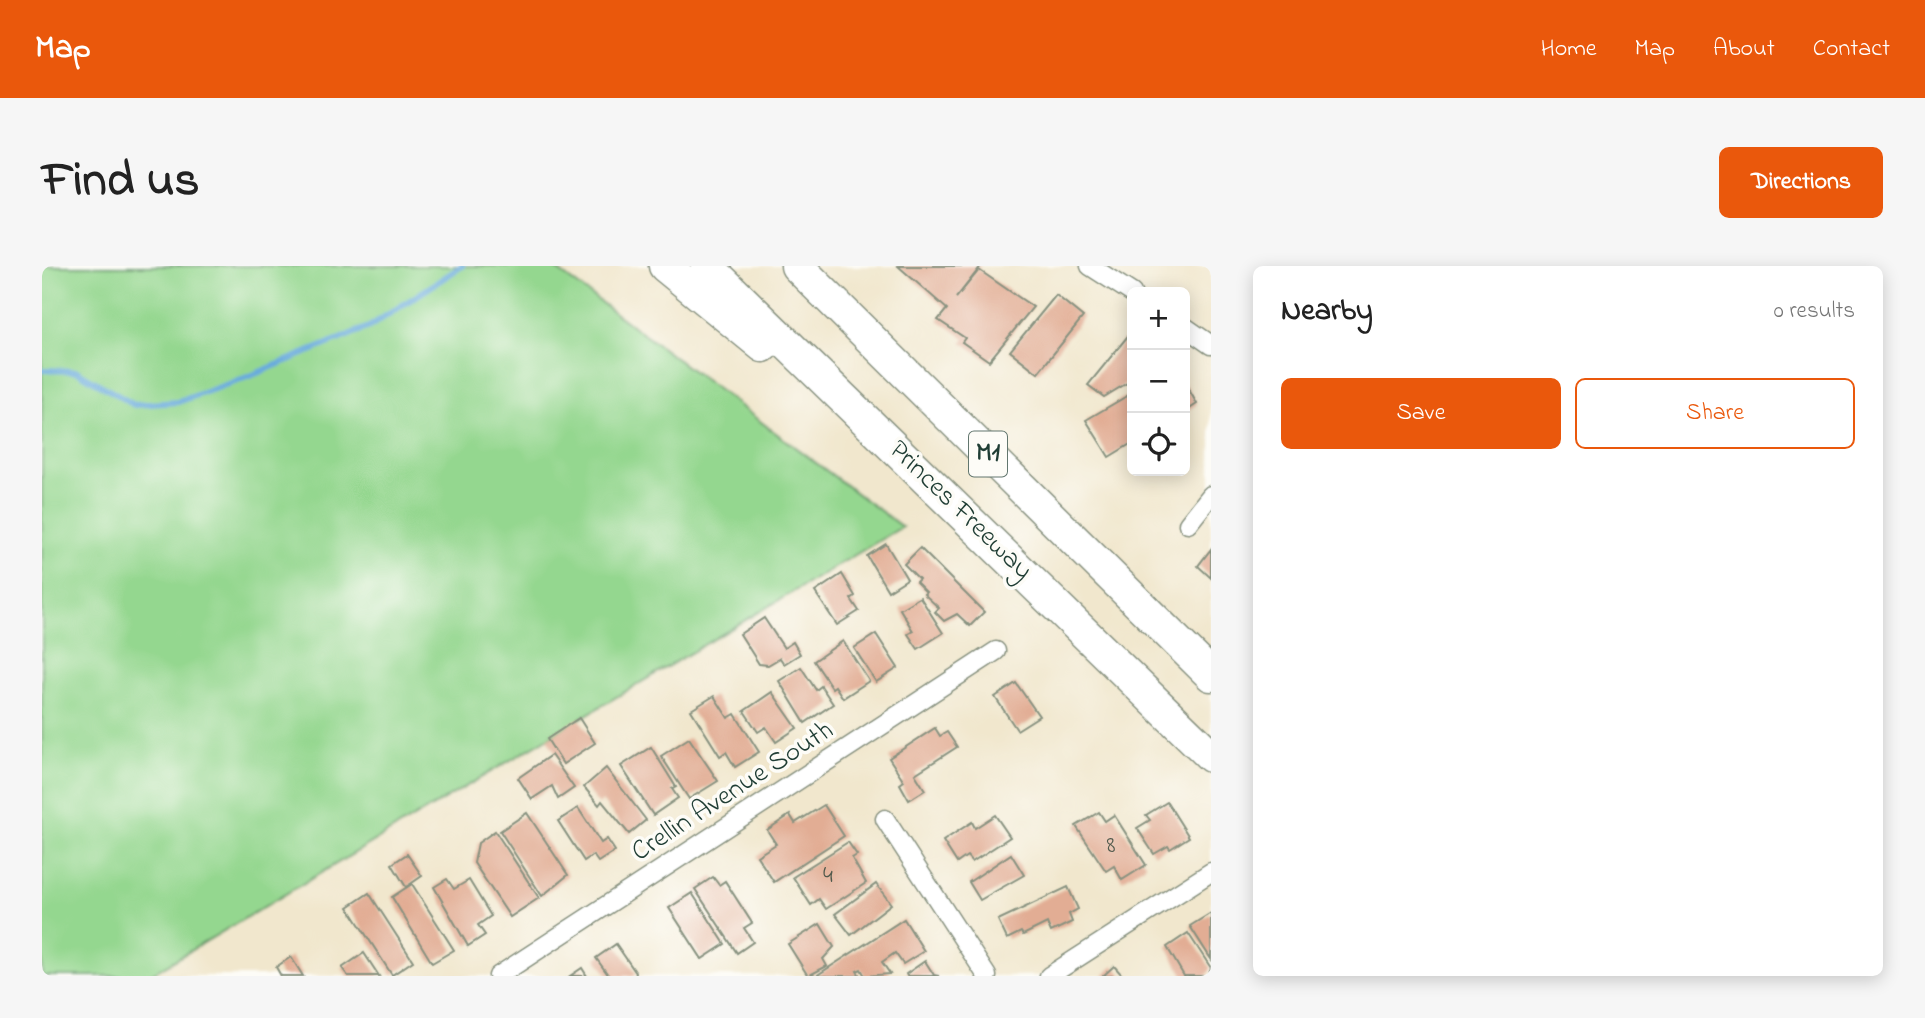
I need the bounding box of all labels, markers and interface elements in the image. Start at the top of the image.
text: Map [35,25,91,73]
text: Home [1541,32,1597,67]
text: Map [1635,32,1675,67]
text: About [1713,32,1775,67]
text: Contact [1813,32,1890,67]
text: Find us [42,146,199,218]
button: Directions [1719,147,1883,218]
map controls [1127,287,1190,476]
button: + [1127,287,1190,350]
text: Nearby [1281,290,1373,334]
text: 0 results [1774,295,1855,328]
button: − [1127,350,1190,413]
button: Save [1281,378,1561,449]
button: Share [1575,378,1855,449]
button: locate [1127,413,1190,476]
street label: Princes Freeway [878,431,1042,591]
road number: M1 [969,432,1007,476]
street label: Crellin Avenue South [624,711,842,873]
house number: 8 [1107,829,1116,864]
house number: 4 [823,859,833,894]

